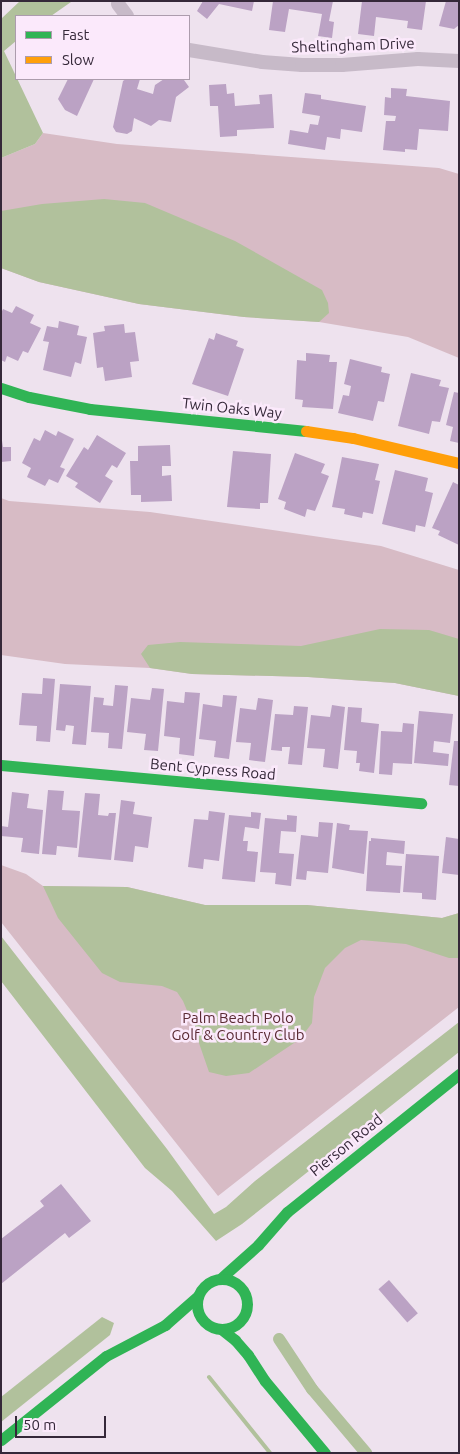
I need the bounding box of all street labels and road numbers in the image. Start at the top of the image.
street label: Sheltingham Drive [291,34,415,56]
street label: Twin Oaks Way [181,394,283,422]
street label: Bent Cypress Road [150,755,276,783]
street label: Pierson Road [306,1110,386,1180]

